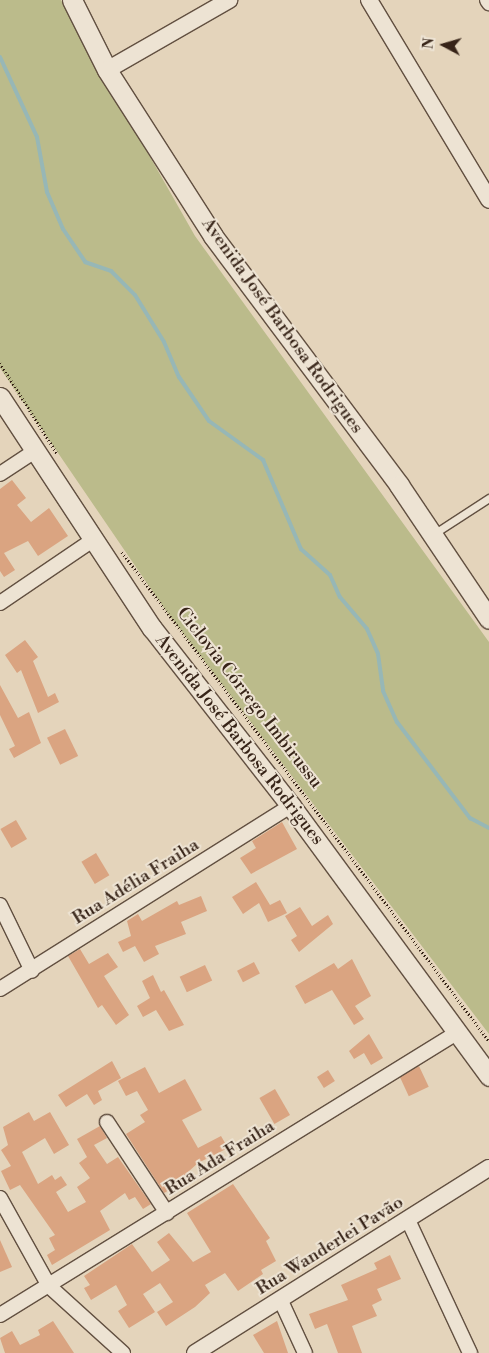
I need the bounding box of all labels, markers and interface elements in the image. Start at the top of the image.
north arrow [419,20,469,70]
text: N [420,37,439,50]
street label: Avenida José Barbosa Rodrigues [196,214,368,438]
street label: Ciclovia Córrego Imbirussu [172,603,326,793]
street label: Avenida José Barbosa Rodrigues [150,630,328,850]
street label: Rua Adélia Fraiha [69,834,203,930]
street label: Rua Ada Fraiha [161,1116,279,1200]
street label: Rua Wanderlei Pavão [252,1192,408,1300]

